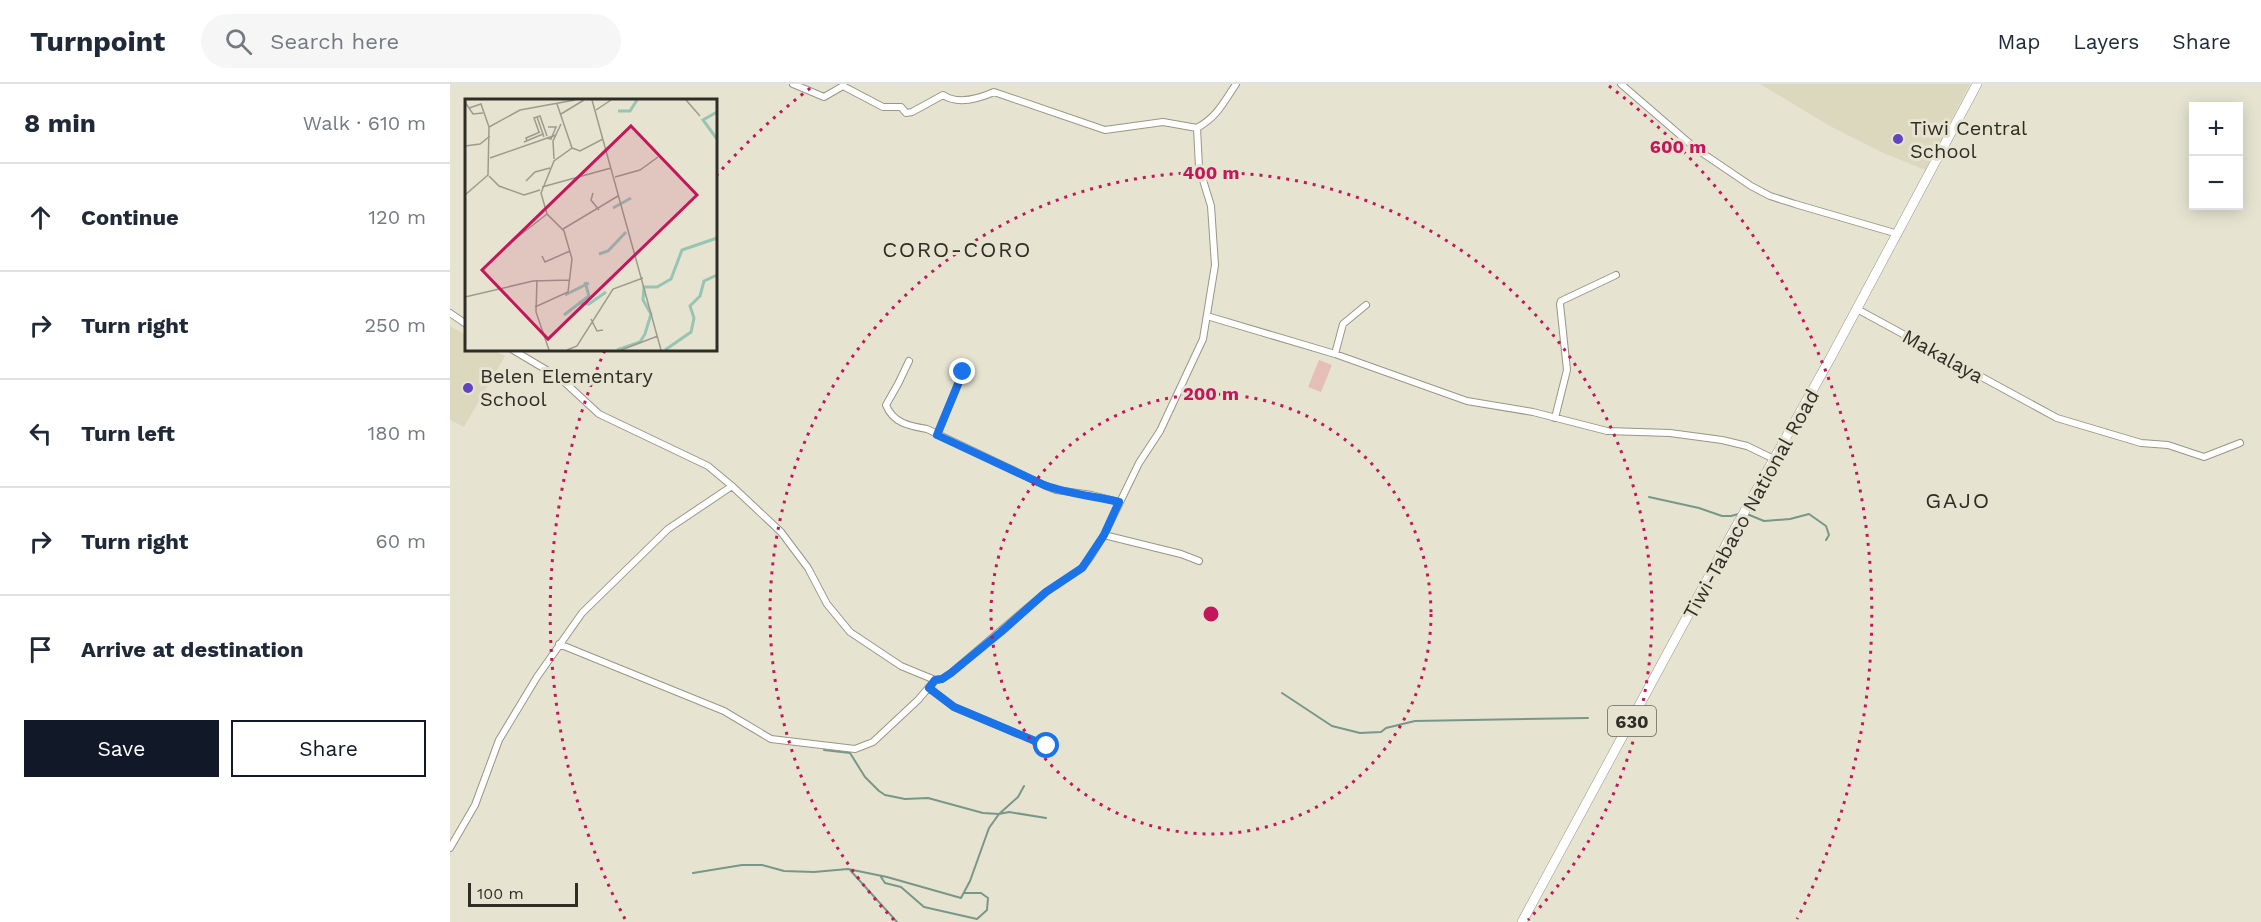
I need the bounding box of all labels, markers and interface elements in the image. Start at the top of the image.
search box [201,14,621,68]
text: Turnpoint [30,25,165,58]
icon: search [222,25,255,58]
text: Search here [270,29,399,54]
text: Map [1997,29,2040,54]
text: Layers [2073,29,2139,54]
text: Share [2172,29,2231,54]
inset map [465,99,717,351]
map controls [2189,102,2243,210]
button: + [2189,102,2243,156]
text: 8 min [24,108,96,138]
text: Walk · 610 m [303,111,426,135]
place label: Tiwi Central School [1910,116,2027,163]
marker: Tiwi Central School [1891,132,1905,146]
text: 600 m [1650,136,1706,157]
button: − [2189,156,2243,210]
text: 400 m [1183,162,1239,183]
icon: ahead [24,201,57,234]
text: Continue [81,205,179,230]
text: 120 m [368,205,426,229]
district label: CORO-CORO [882,237,1032,262]
icon: right [24,309,57,342]
text: Turn right [81,313,188,338]
text: 250 m [364,313,426,337]
street label: Makalaya [1898,324,1988,388]
route end [949,358,975,384]
place label: Belen Elementary School [480,364,654,411]
marker: Belen Elementary School [461,381,475,395]
text: 200 m [1183,383,1239,404]
street label: Tiwi-Tabaco National Road [1678,385,1824,623]
icon: left [24,417,57,450]
text: Turn left [81,421,175,446]
text: 180 m [368,421,426,445]
district label: GAJO [1925,488,1991,513]
icon: right [24,525,57,558]
text: Turn right [81,529,188,554]
text: 60 m [376,529,426,553]
centre of rings [1201,604,1221,624]
icon: arrive [24,633,57,666]
text: Arrive at destination [81,637,304,662]
road number: 630 [1608,706,1656,736]
button: Save [24,720,219,777]
button: Share [231,720,426,777]
route start [1033,732,1059,758]
scale bar [468,880,578,908]
text: 100 m [477,884,524,903]

